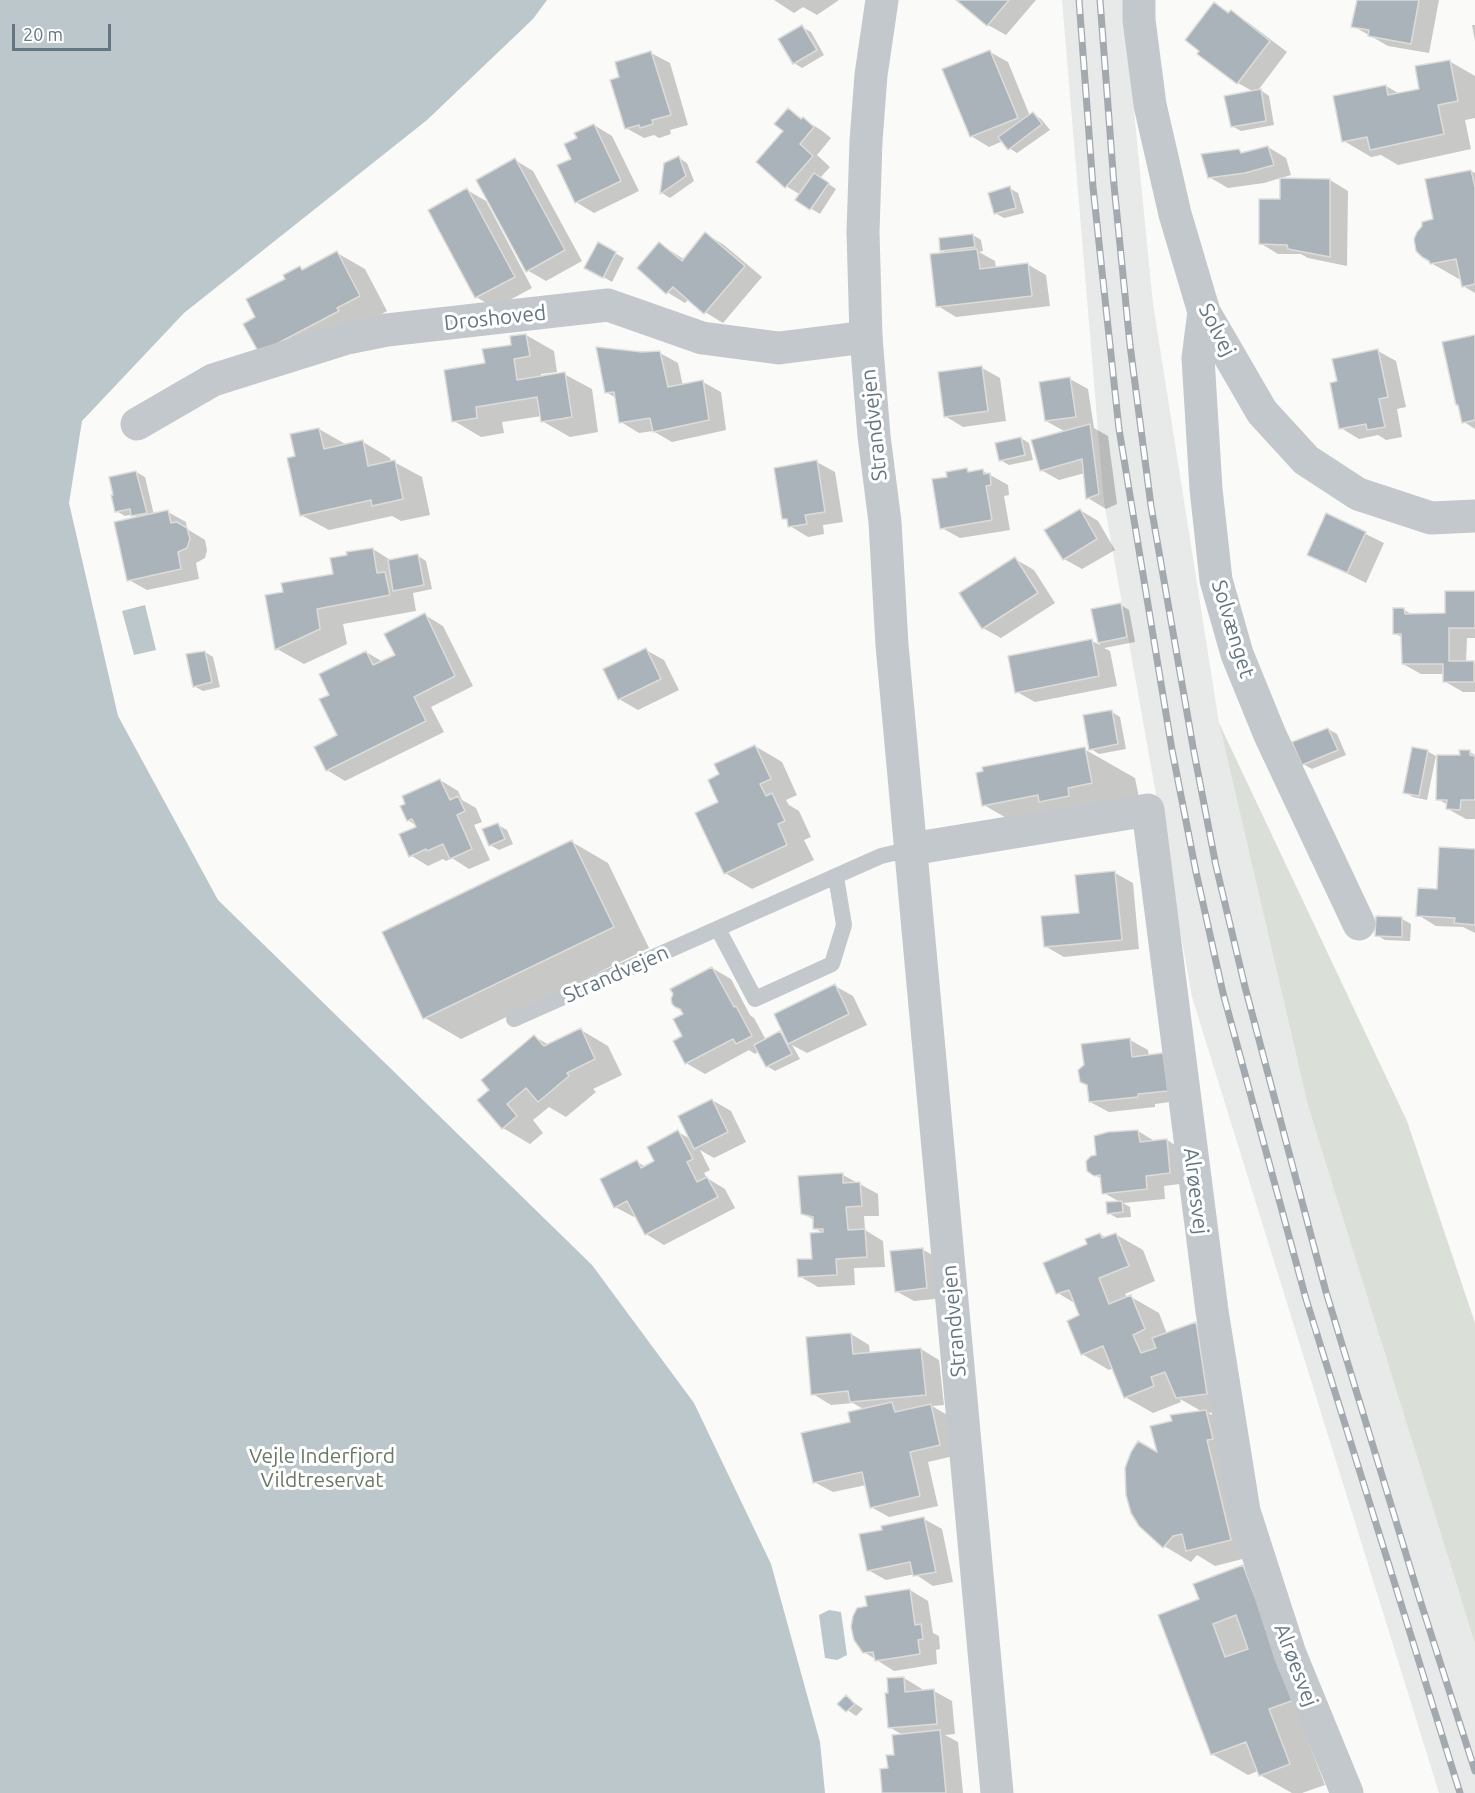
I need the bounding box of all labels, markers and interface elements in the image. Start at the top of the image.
scale bar [15,12,114,50]
text: 20 m [23,24,63,44]
street label: Solvej [1193,299,1241,361]
street label: Droshoved [443,300,547,336]
street label: Strandvejen [856,368,892,482]
street label: Solvænget [1206,577,1260,681]
street label: Strandvejen [559,940,673,1008]
street label: Alrøesvej [1178,1146,1214,1236]
street label: Strandvejen [937,1264,971,1378]
park label: Vejle Inderfjord Vildtreservat [249,1443,395,1493]
street label: Alrøesvej [1269,1620,1323,1710]

